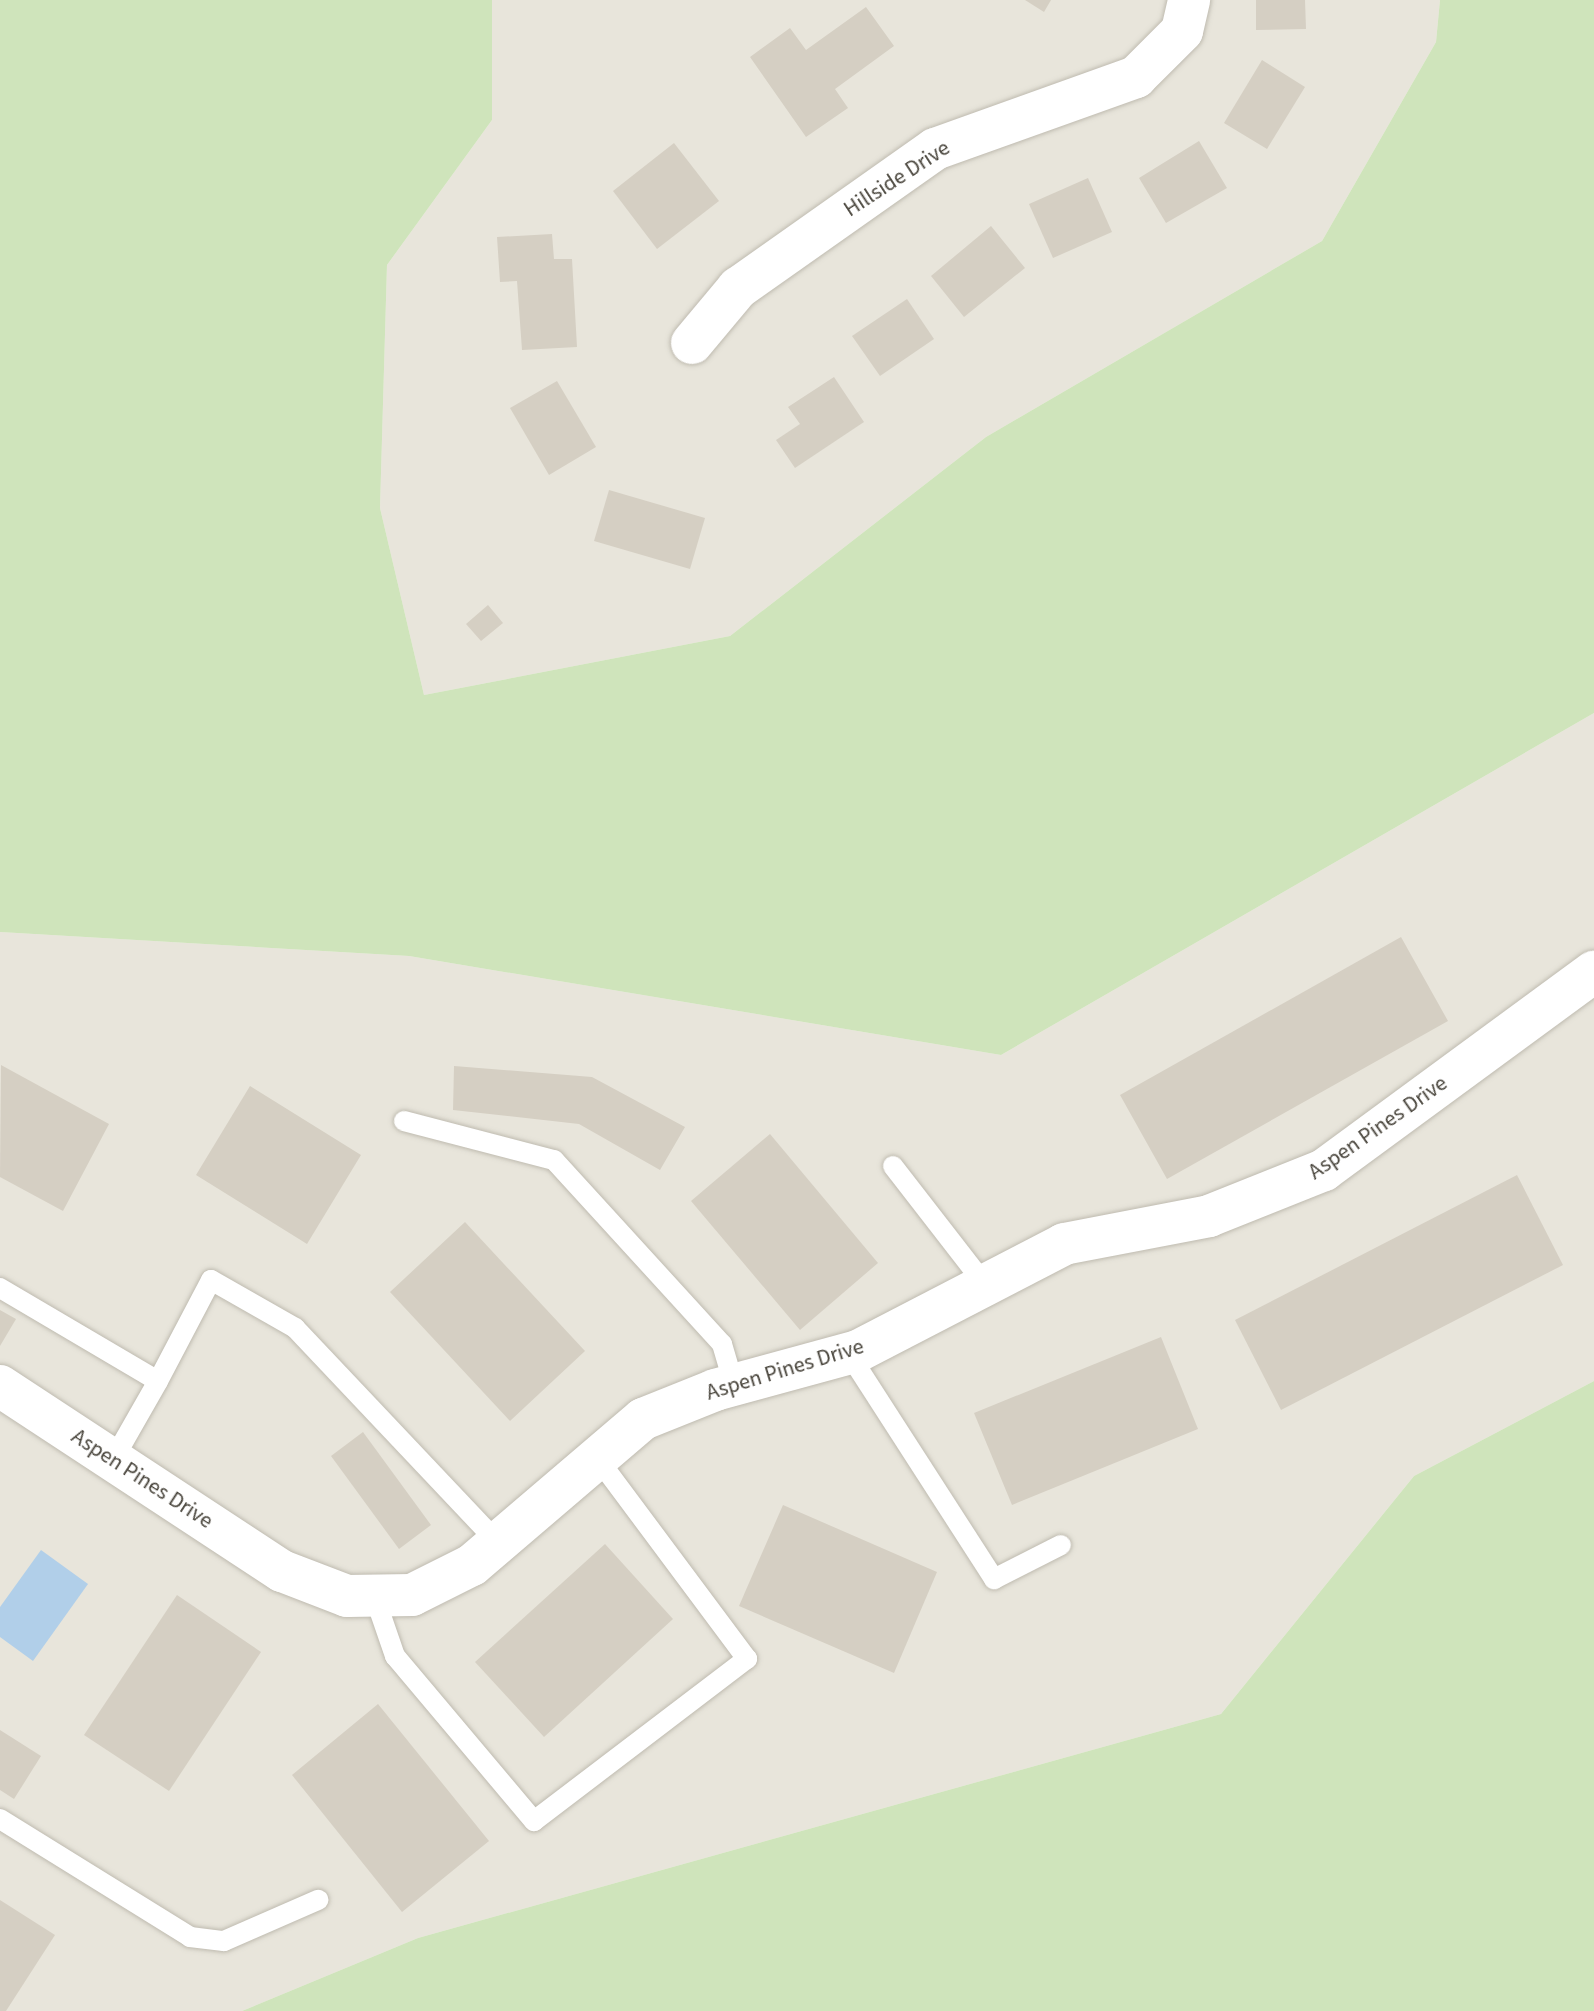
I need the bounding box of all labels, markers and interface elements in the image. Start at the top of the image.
street label: Hillside Drive [839,135,955,223]
street label: Aspen Pines Drive [1304,1070,1452,1186]
street label: Aspen Pines Drive [703,1334,867,1406]
street label: Aspen Pines Drive [66,1423,218,1535]

